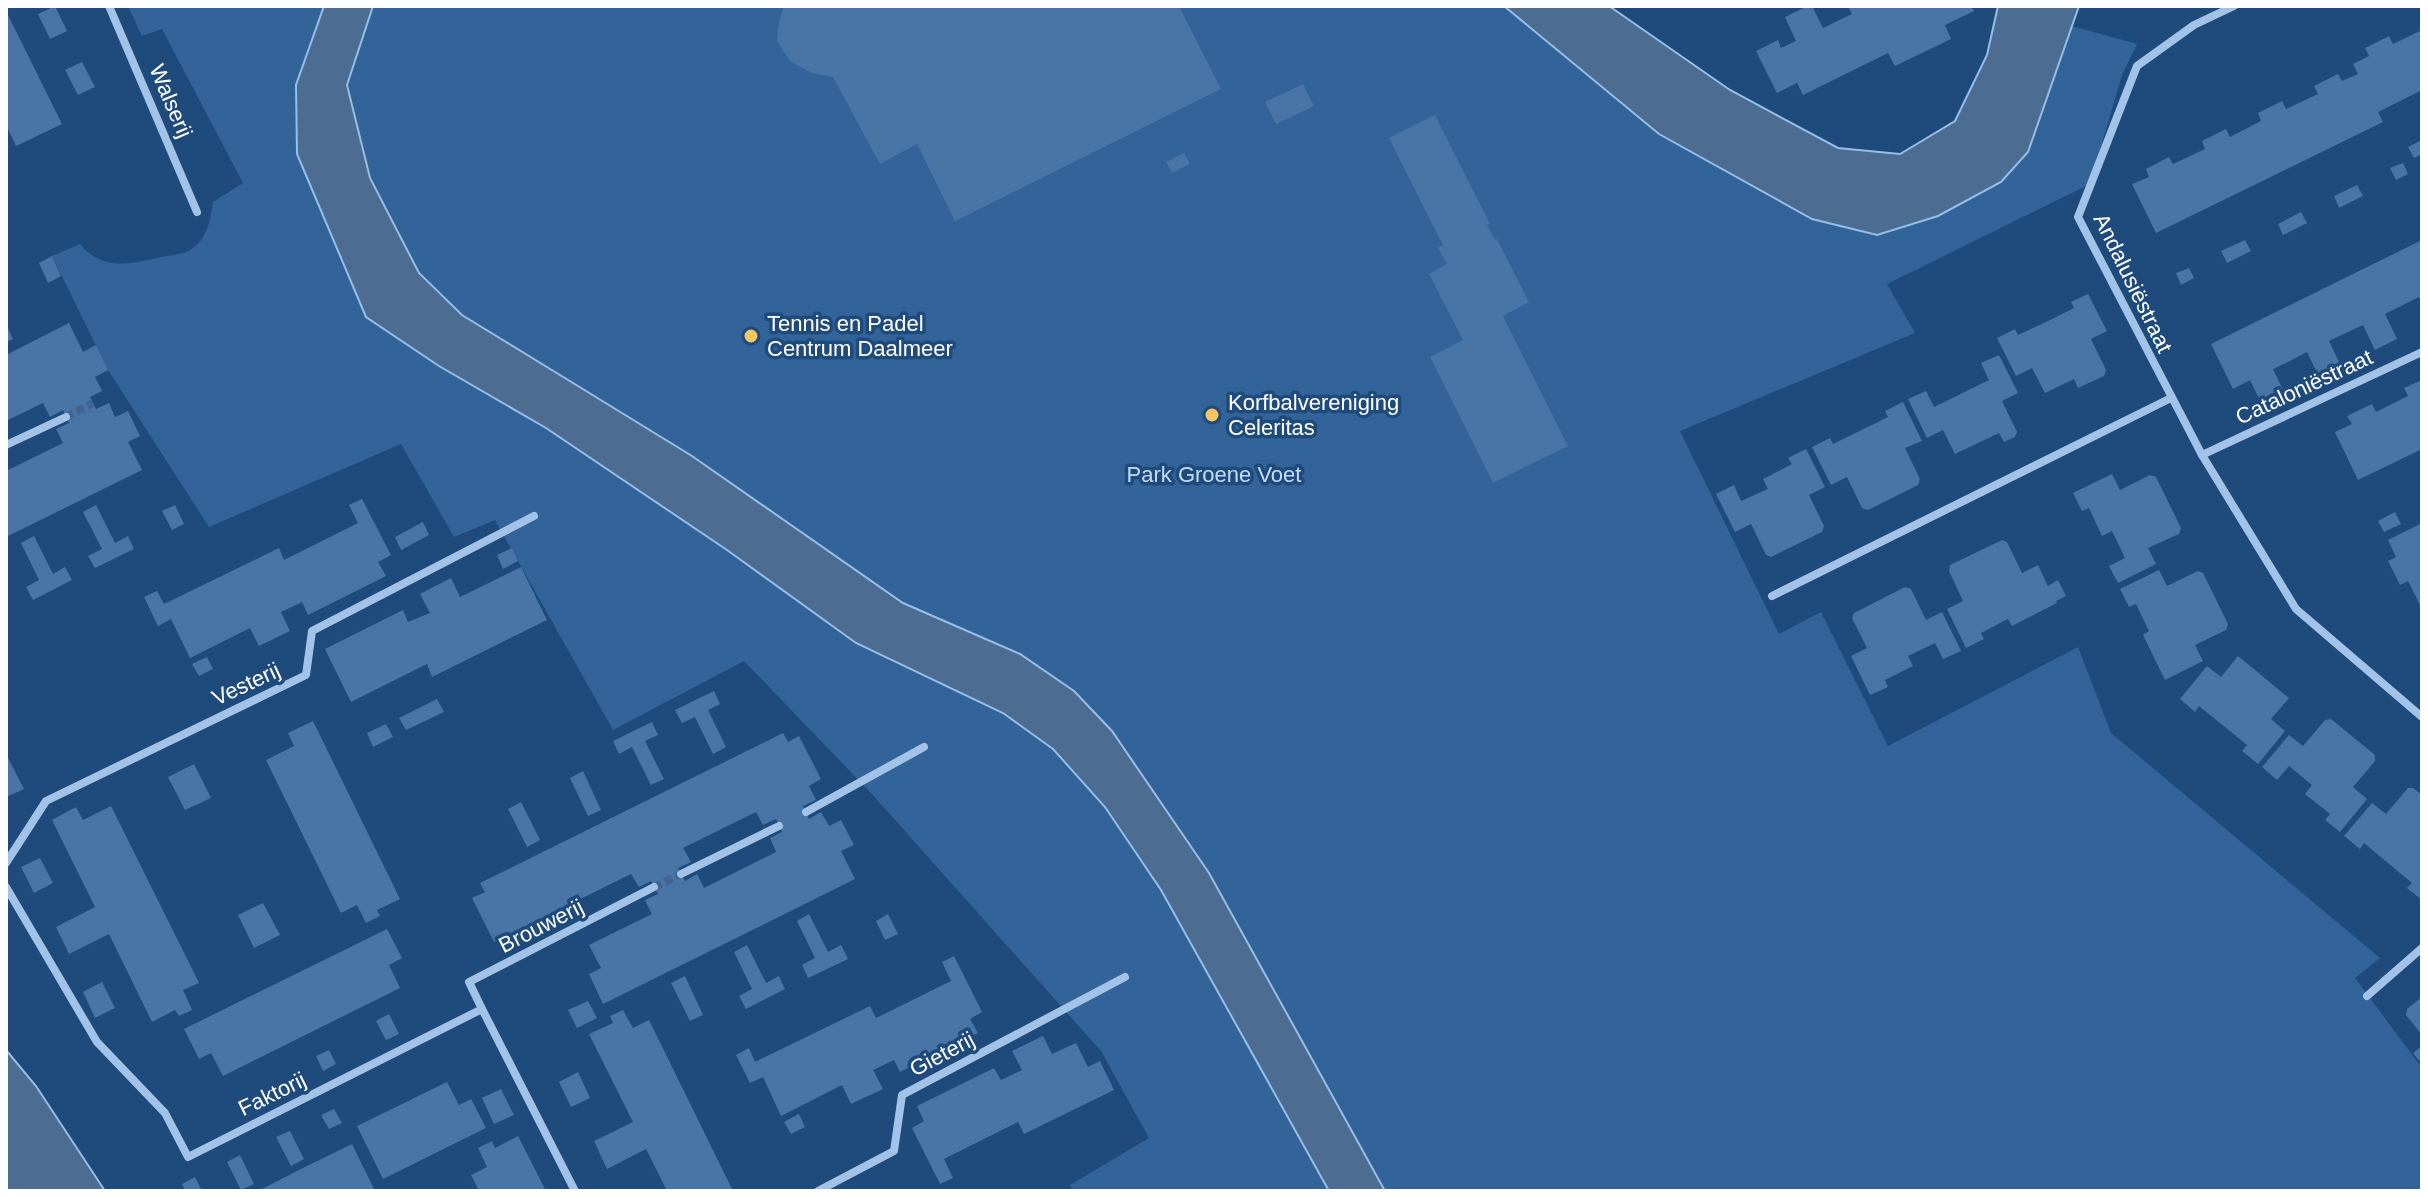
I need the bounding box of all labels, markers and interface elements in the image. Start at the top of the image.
street label: Walserij [144,60,198,142]
street label: Andalusiëstraat [2089,209,2177,357]
place label: Tennis en Padel Centrum Daalmeer [767,311,953,361]
marker: Tennis en Padel Centrum Daalmeer [742,327,760,345]
street label: Cataloniëstraat [2232,344,2376,430]
place label: Korfbalvereniging Celeritas [1228,390,1399,440]
marker: Korfbalvereniging Celeritas [1203,406,1221,424]
park label: Park Groene Voet [1127,462,1301,487]
street label: Vesterij [208,657,284,711]
street label: Brouwerij [494,894,588,958]
street label: Gieterij [905,1027,979,1081]
street label: Faktorij [234,1067,310,1121]

